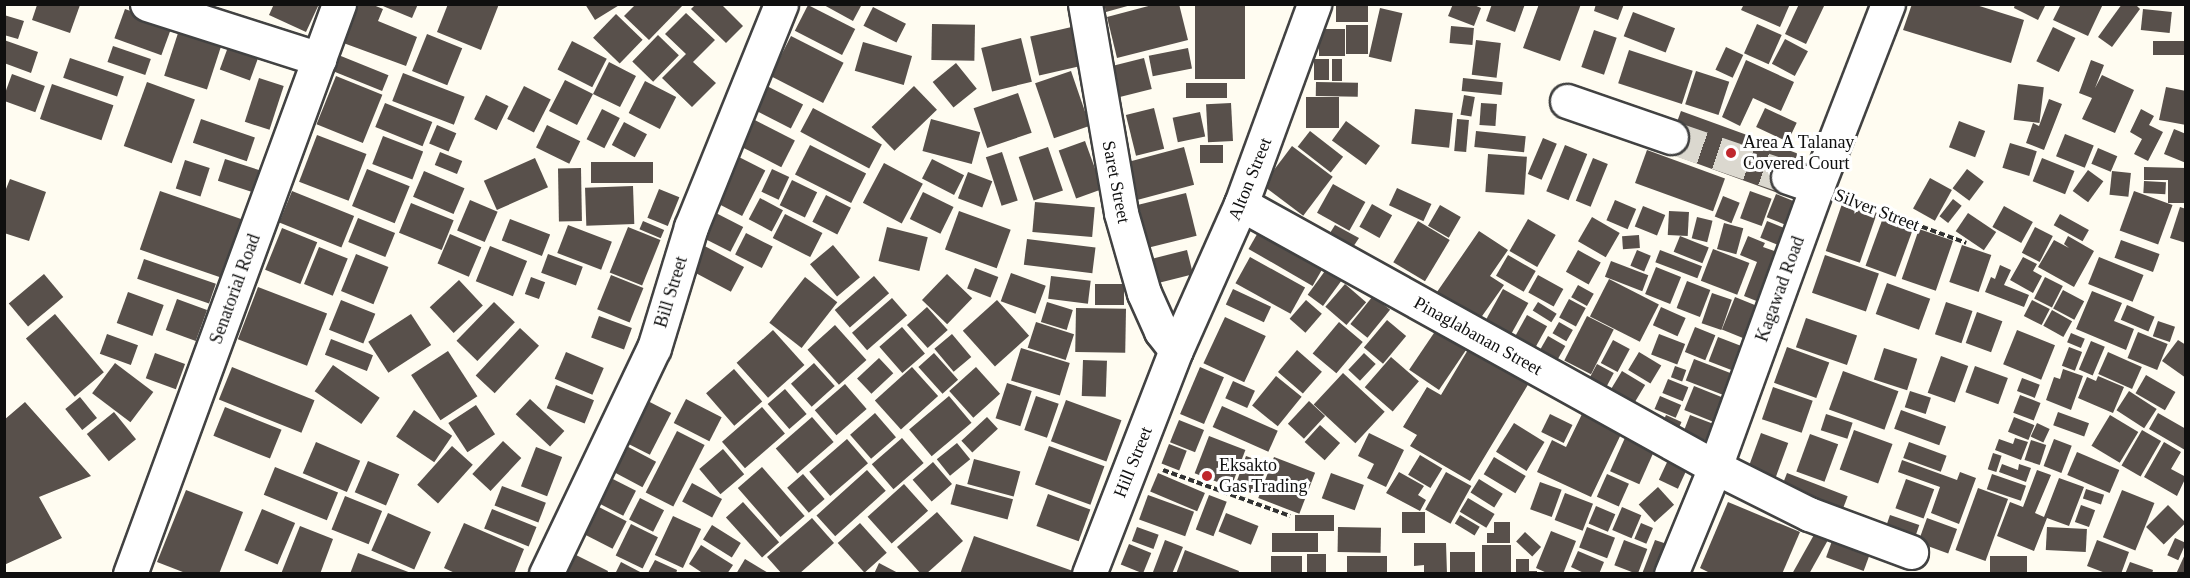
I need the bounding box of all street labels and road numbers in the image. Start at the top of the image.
street label: Alton Street [1224,134,1276,224]
street label: Saret Street [1097,139,1135,225]
street label: Silver Street [1831,184,1923,236]
street label: Senatorial Road [205,231,265,347]
street label: Kagawad Road [1751,233,1809,345]
street label: Bill Street [650,254,692,330]
street label: Pinaglabanan Street [1410,292,1546,380]
street label: Hill Street [1109,423,1157,501]

